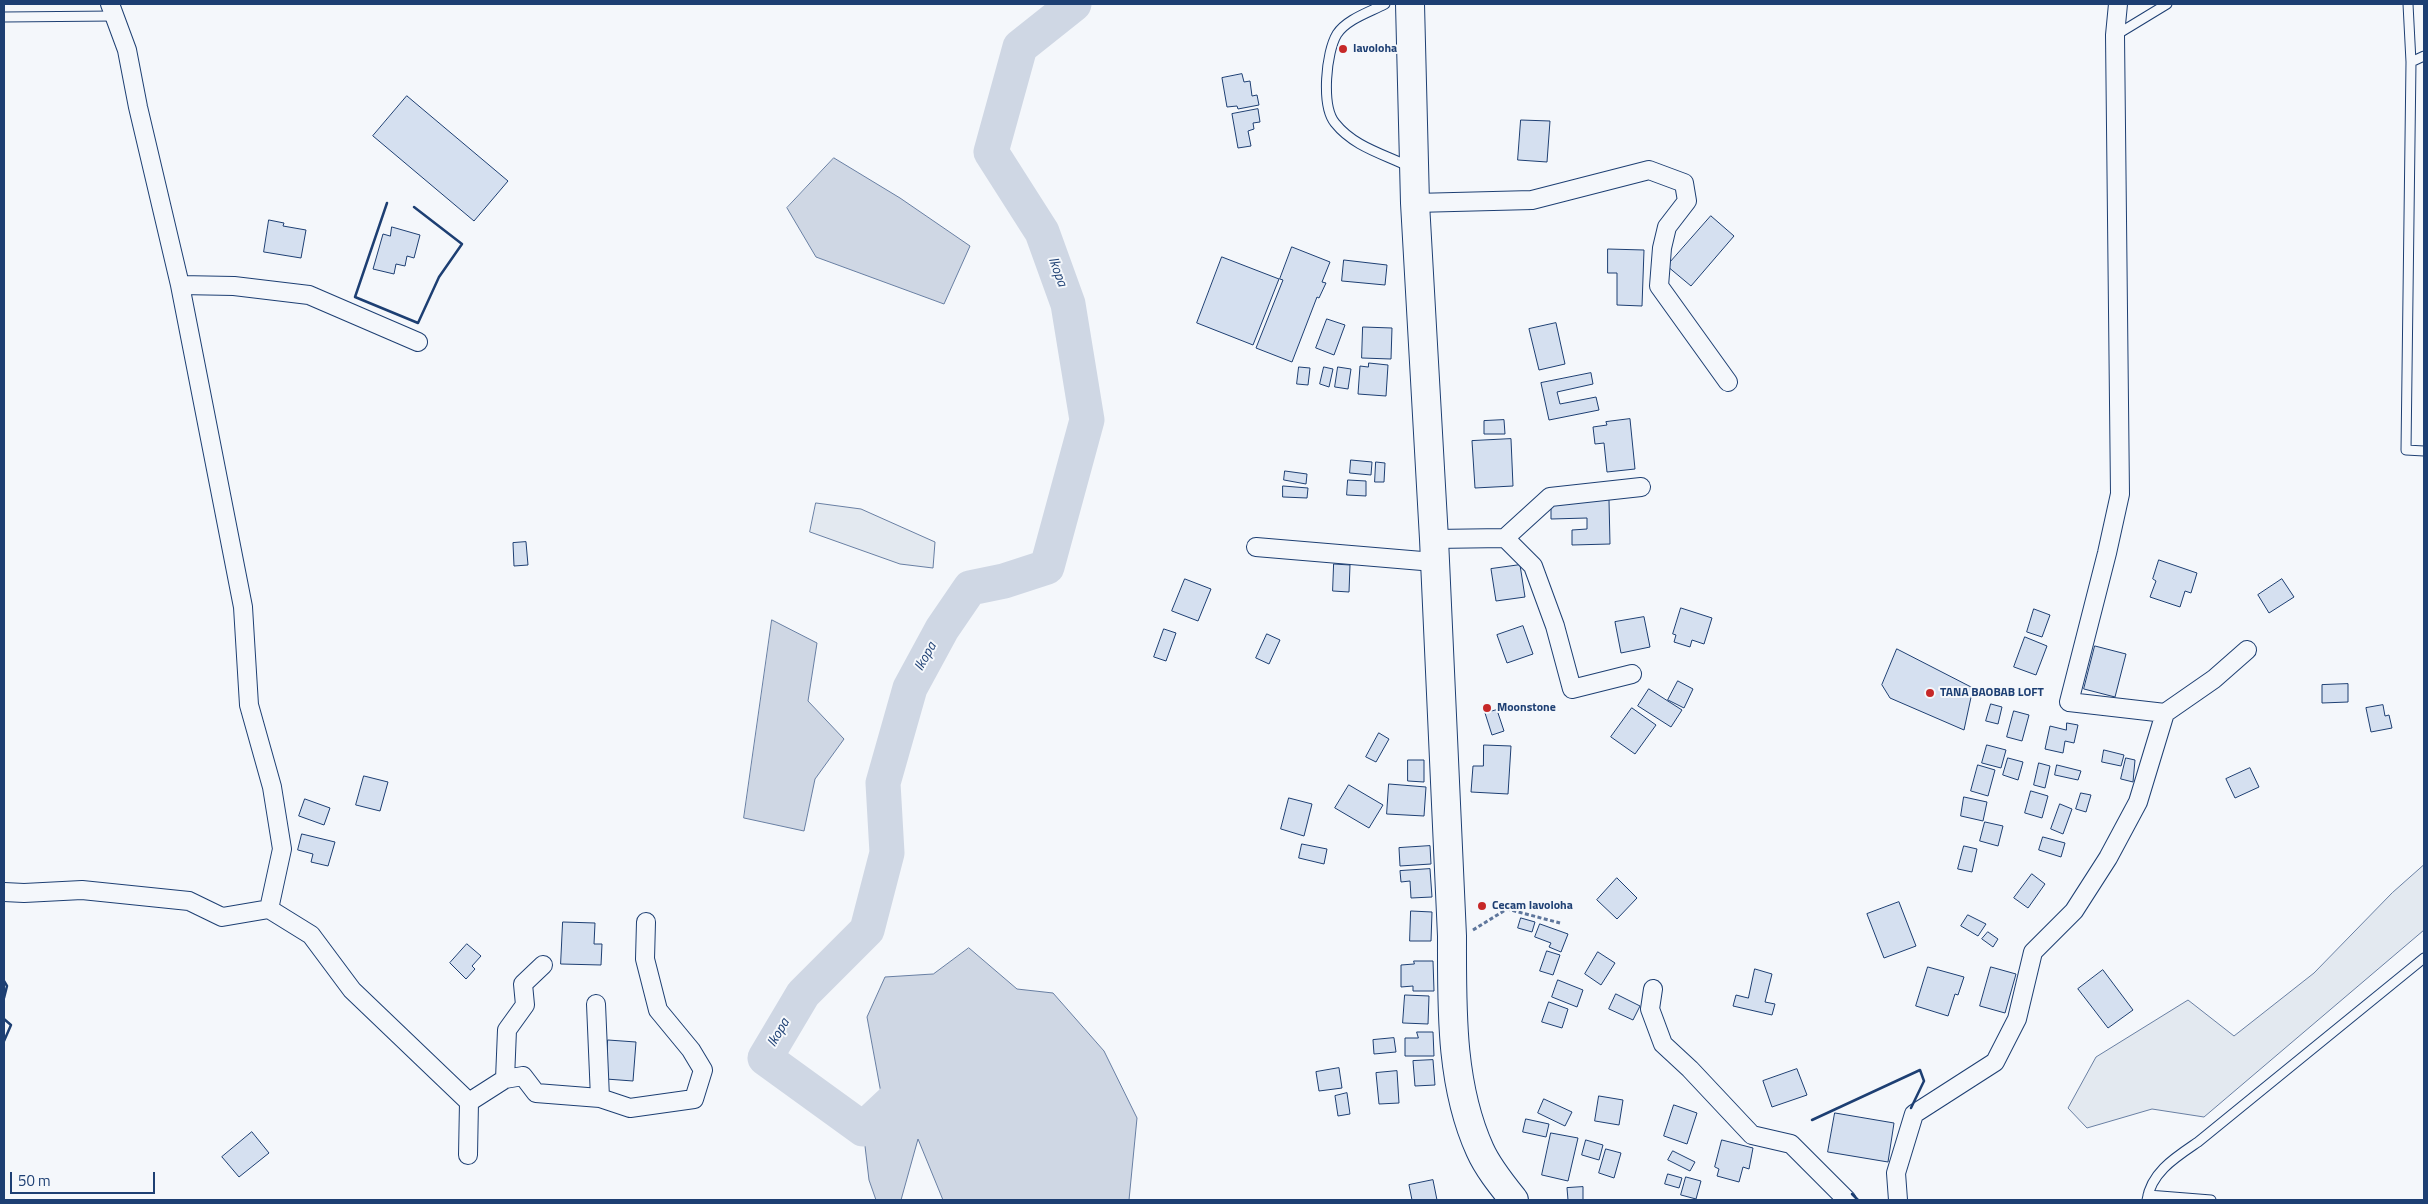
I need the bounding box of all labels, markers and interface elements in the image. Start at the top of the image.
place label: Iavoloha [1353,42,1397,56]
marker: Iavoloha [1337,43,1349,55]
water label: Ikopa [1044,255,1070,289]
water label: Ikopa [911,640,941,674]
place label: TANA BAOBAB LOFT [1940,686,2044,700]
marker: TANA BAOBAB LOFT [1924,687,1936,699]
place label: Moonstone [1497,701,1556,715]
marker: Moonstone [1481,702,1493,714]
place label: Cecam Iavoloha [1492,899,1573,913]
marker: Cecam Iavoloha [1476,900,1488,912]
water label: Ikopa [764,1016,794,1050]
scale bar [12,1162,158,1194]
text: 50 m [18,1169,51,1192]

